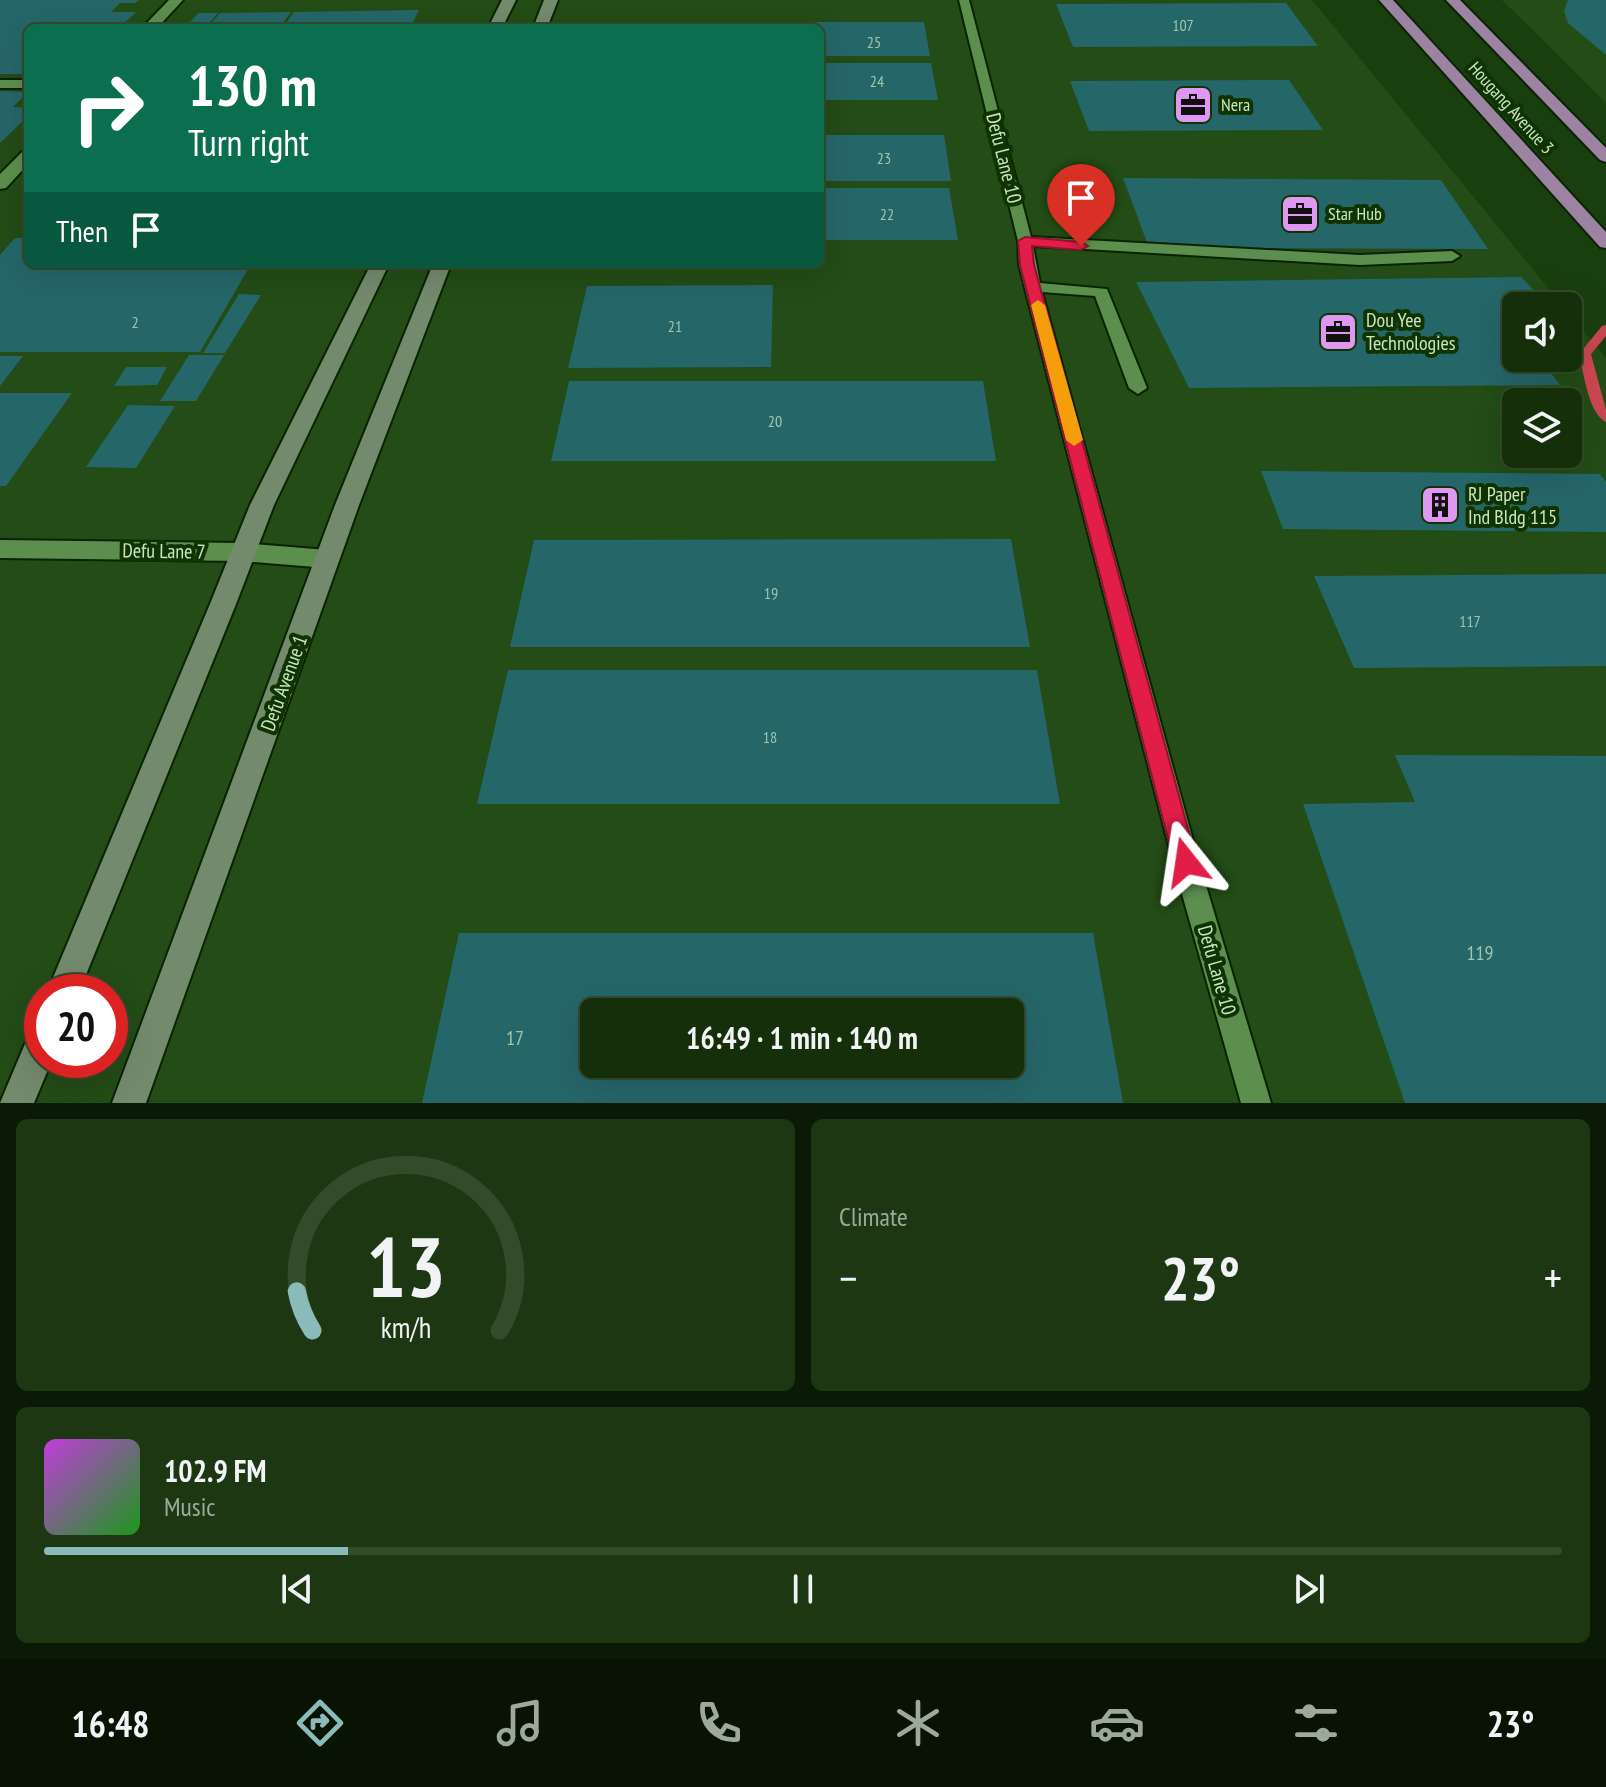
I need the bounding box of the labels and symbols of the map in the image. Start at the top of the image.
house number: 107 [1172,15,1194,35]
house number: 25 [867,32,881,52]
street label: Hougang Avenue 3 [1464,57,1559,159]
house number: 24 [870,71,884,91]
office icon: Nera [1172,84,1214,126]
place label: Nera [1221,93,1250,116]
street label: Defu Lane 10 [980,110,1028,206]
house number: 23 [877,148,891,168]
pin [1047,164,1115,246]
office icon: Star Hub [1279,193,1321,235]
place label: Star Hub [1328,202,1382,225]
house number: 22 [880,204,894,224]
place label: Dou Yee Technologies [1366,307,1456,356]
office icon: Dou Yee Technologies [1317,311,1359,353]
house number: 2 [131,312,139,332]
house number: 21 [668,316,682,336]
house number: 20 [768,411,782,431]
place label: RJ Paper Ind Bldg 115 [1468,481,1557,530]
building icon: RJ Paper Ind Bldg 115 [1419,484,1461,526]
street label: Defu Lane 7 [122,537,206,565]
house number: 19 [764,583,778,603]
house number: 117 [1459,611,1481,631]
street label: Defu Avenue 1 [255,632,313,734]
house number: 18 [763,727,777,747]
position arrow [1144,820,1228,904]
street label: Defu Lane 10 [1192,922,1242,1018]
house number: 119 [1467,940,1494,966]
speed limit sign: 20 [24,974,128,1078]
house number: 17 [506,1025,524,1051]

